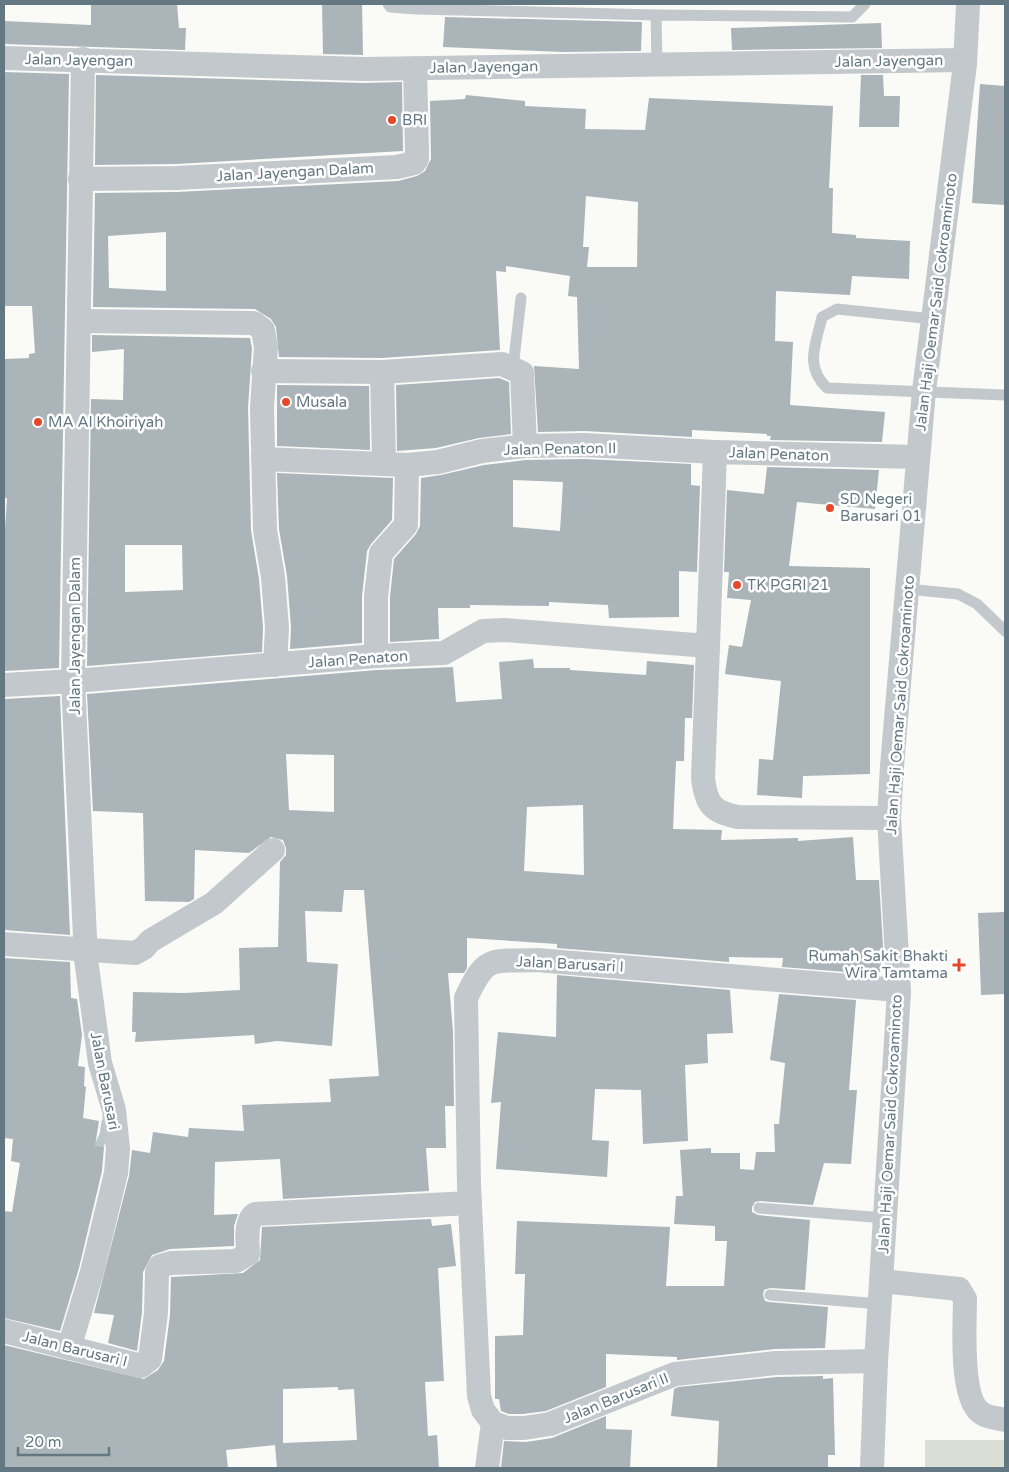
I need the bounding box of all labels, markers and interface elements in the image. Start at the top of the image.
street label: Jalan Jayengan [25,50,133,70]
street label: Jalan Jayengan [835,51,943,71]
street label: Jalan Jayengan [430,57,538,77]
place label: BRI [402,111,427,129]
marker: BRI [386,114,398,126]
street label: Jalan Jayengan Dalam [216,159,374,185]
street label: Jalan Haji Oemar Said Cokroaminoto [911,172,961,432]
place label: Musala [296,393,347,411]
marker: Musala [280,396,292,408]
place label: MA Al Khoiriyah [48,413,163,431]
marker: MA Al Khoiriyah [32,416,44,428]
street label: Jalan Penaton II [503,439,617,459]
street label: Jalan Penaton [729,443,829,465]
place label: SD Negeri Barusari 01 [840,490,922,525]
marker: SD Negeri Barusari 01 [824,502,836,514]
street label: Jalan Jayengan Dalam [66,557,84,715]
street label: Jalan Haji Oemar Said Cokroaminoto [882,575,918,835]
place label: TK PGRI 21 [747,576,829,594]
marker: TK PGRI 21 [731,579,743,591]
street label: Jalan Penaton [307,647,409,671]
place label: Rumah Sakit Bhakti Wira Tamtama [808,947,948,982]
street label: Jalan Barusari I [516,952,624,976]
marker: Rumah Sakit Bhakti Wira Tamtama [952,958,966,972]
street label: Jalan Haji Oemar Said Cokroaminoto [874,994,906,1254]
street label: Jalan Barusari [87,1030,123,1132]
street label: Jalan Barusari I [21,1327,129,1371]
street label: Jalan Barusari II [561,1369,671,1427]
scale bar [18,1424,109,1456]
text: 20 m [25,1433,62,1451]

